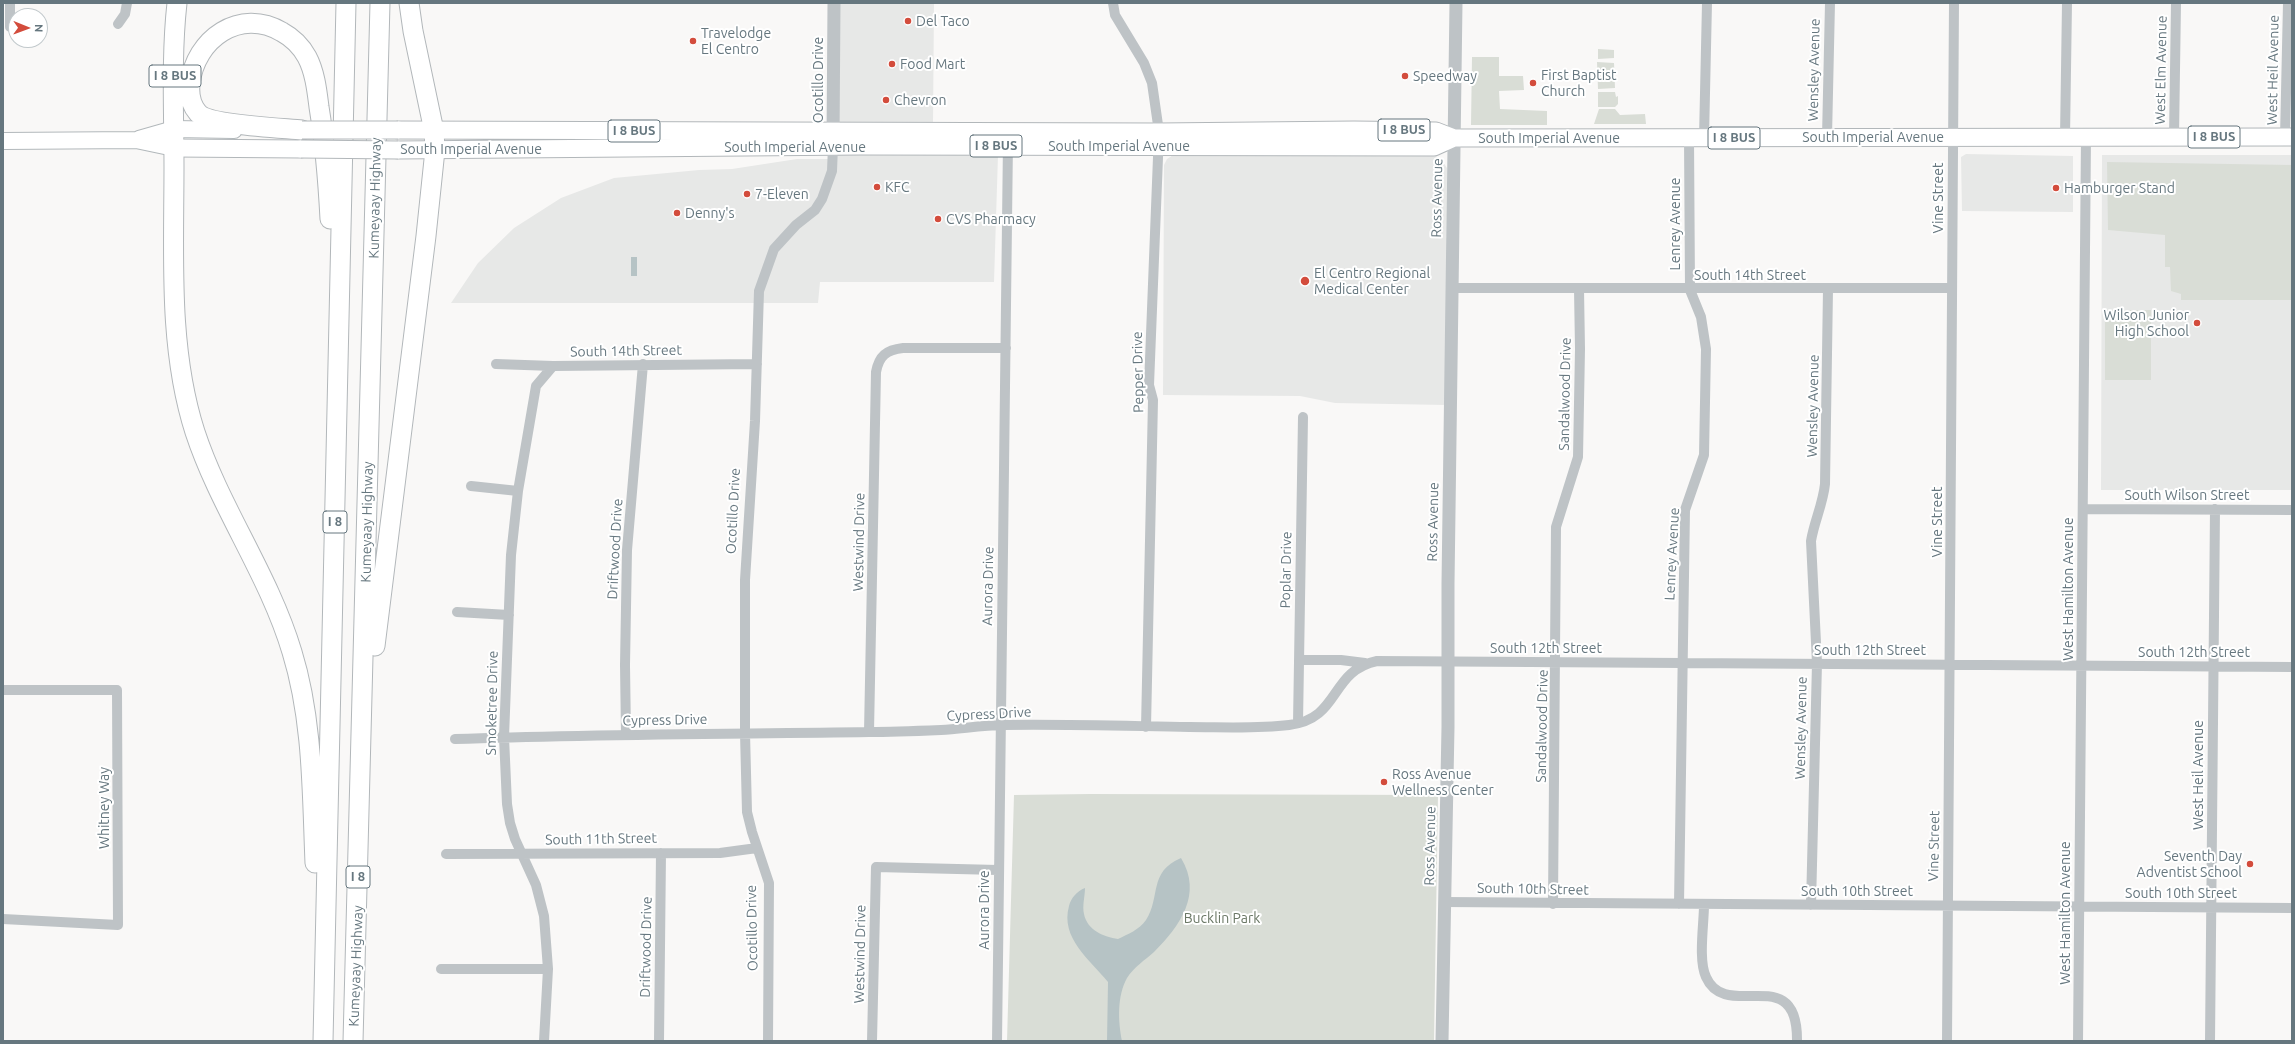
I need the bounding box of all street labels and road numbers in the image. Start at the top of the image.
street label: West Elm Avenue [2152,15,2170,125]
street label: West Heil Avenue [2264,15,2282,125]
street label: Wensley Avenue [1805,18,1823,122]
street label: Ocotillo Drive [810,37,826,123]
road number: I 8 BUS [149,65,201,87]
road number: I 8 BUS [1378,119,1430,141]
road number: I 8 BUS [608,120,660,142]
road number: I 8 BUS [2188,126,2240,148]
road number: I 8 BUS [1708,127,1760,149]
street label: South Imperial Avenue [1802,129,1944,145]
street label: South Imperial Avenue [1478,130,1620,146]
road number: I 8 BUS [970,135,1022,157]
street label: Kumeyaay Highway [366,137,384,259]
street label: South Imperial Avenue [1048,138,1190,154]
street label: South Imperial Avenue [724,139,866,155]
street label: South Imperial Avenue [400,141,542,157]
street label: Ross Avenue [1428,158,1446,238]
street label: Vine Street [1930,163,1946,233]
street label: Lenrey Avenue [1667,178,1683,270]
street label: South 14th Street [1694,267,1806,283]
street label: Pepper Drive [1129,331,1147,413]
street label: Sandalwood Drive [1556,337,1574,451]
street label: South 14th Street [570,342,682,360]
street label: Wensley Avenue [1804,354,1822,458]
street label: Kumeyaay Highway [358,461,376,583]
street label: Ocotillo Drive [722,467,744,555]
street label: Ross Avenue [1424,482,1442,562]
street label: Vine Street [1929,487,1945,557]
street label: South Wilson Street [2124,487,2250,503]
street label: Westwind Drive [850,492,868,592]
street label: Driftwood Drive [604,498,626,600]
street label: Lenrey Avenue [1661,507,1683,601]
road number: I 8 [323,511,347,533]
street label: West Hamilton Avenue [2060,517,2076,661]
street label: Poplar Drive [1277,531,1295,609]
street label: Aurora Drive [979,546,997,626]
street label: South 12th Street [1490,640,1602,656]
street label: South 12th Street [1814,642,1926,658]
street label: South 12th Street [2138,644,2250,660]
street label: Smoketree Drive [483,651,501,755]
street label: Sandalwood Drive [1533,669,1551,783]
street label: Wensley Avenue [1792,676,1810,780]
street label: Cypress Drive [946,703,1032,725]
street label: Cypress Drive [622,711,708,729]
street label: West Heil Avenue [2190,720,2206,830]
street label: Whitney Way [96,767,112,849]
street label: Ross Avenue [1421,806,1439,886]
street label: Vine Street [1925,810,1943,882]
street label: South 11th Street [545,830,657,848]
street label: West Hamilton Avenue [2057,841,2073,985]
road number: I 8 [346,866,370,888]
street label: Aurora Drive [976,870,992,950]
street label: South 10th Street [1477,880,1589,898]
street label: South 10th Street [1801,883,1913,899]
street label: Ocotillo Drive [743,885,761,971]
street label: South 10th Street [2125,885,2237,901]
street label: Driftwood Drive [637,896,655,998]
street label: Westwind Drive [851,904,869,1004]
street label: Kumeyaay Highway [345,905,367,1027]

